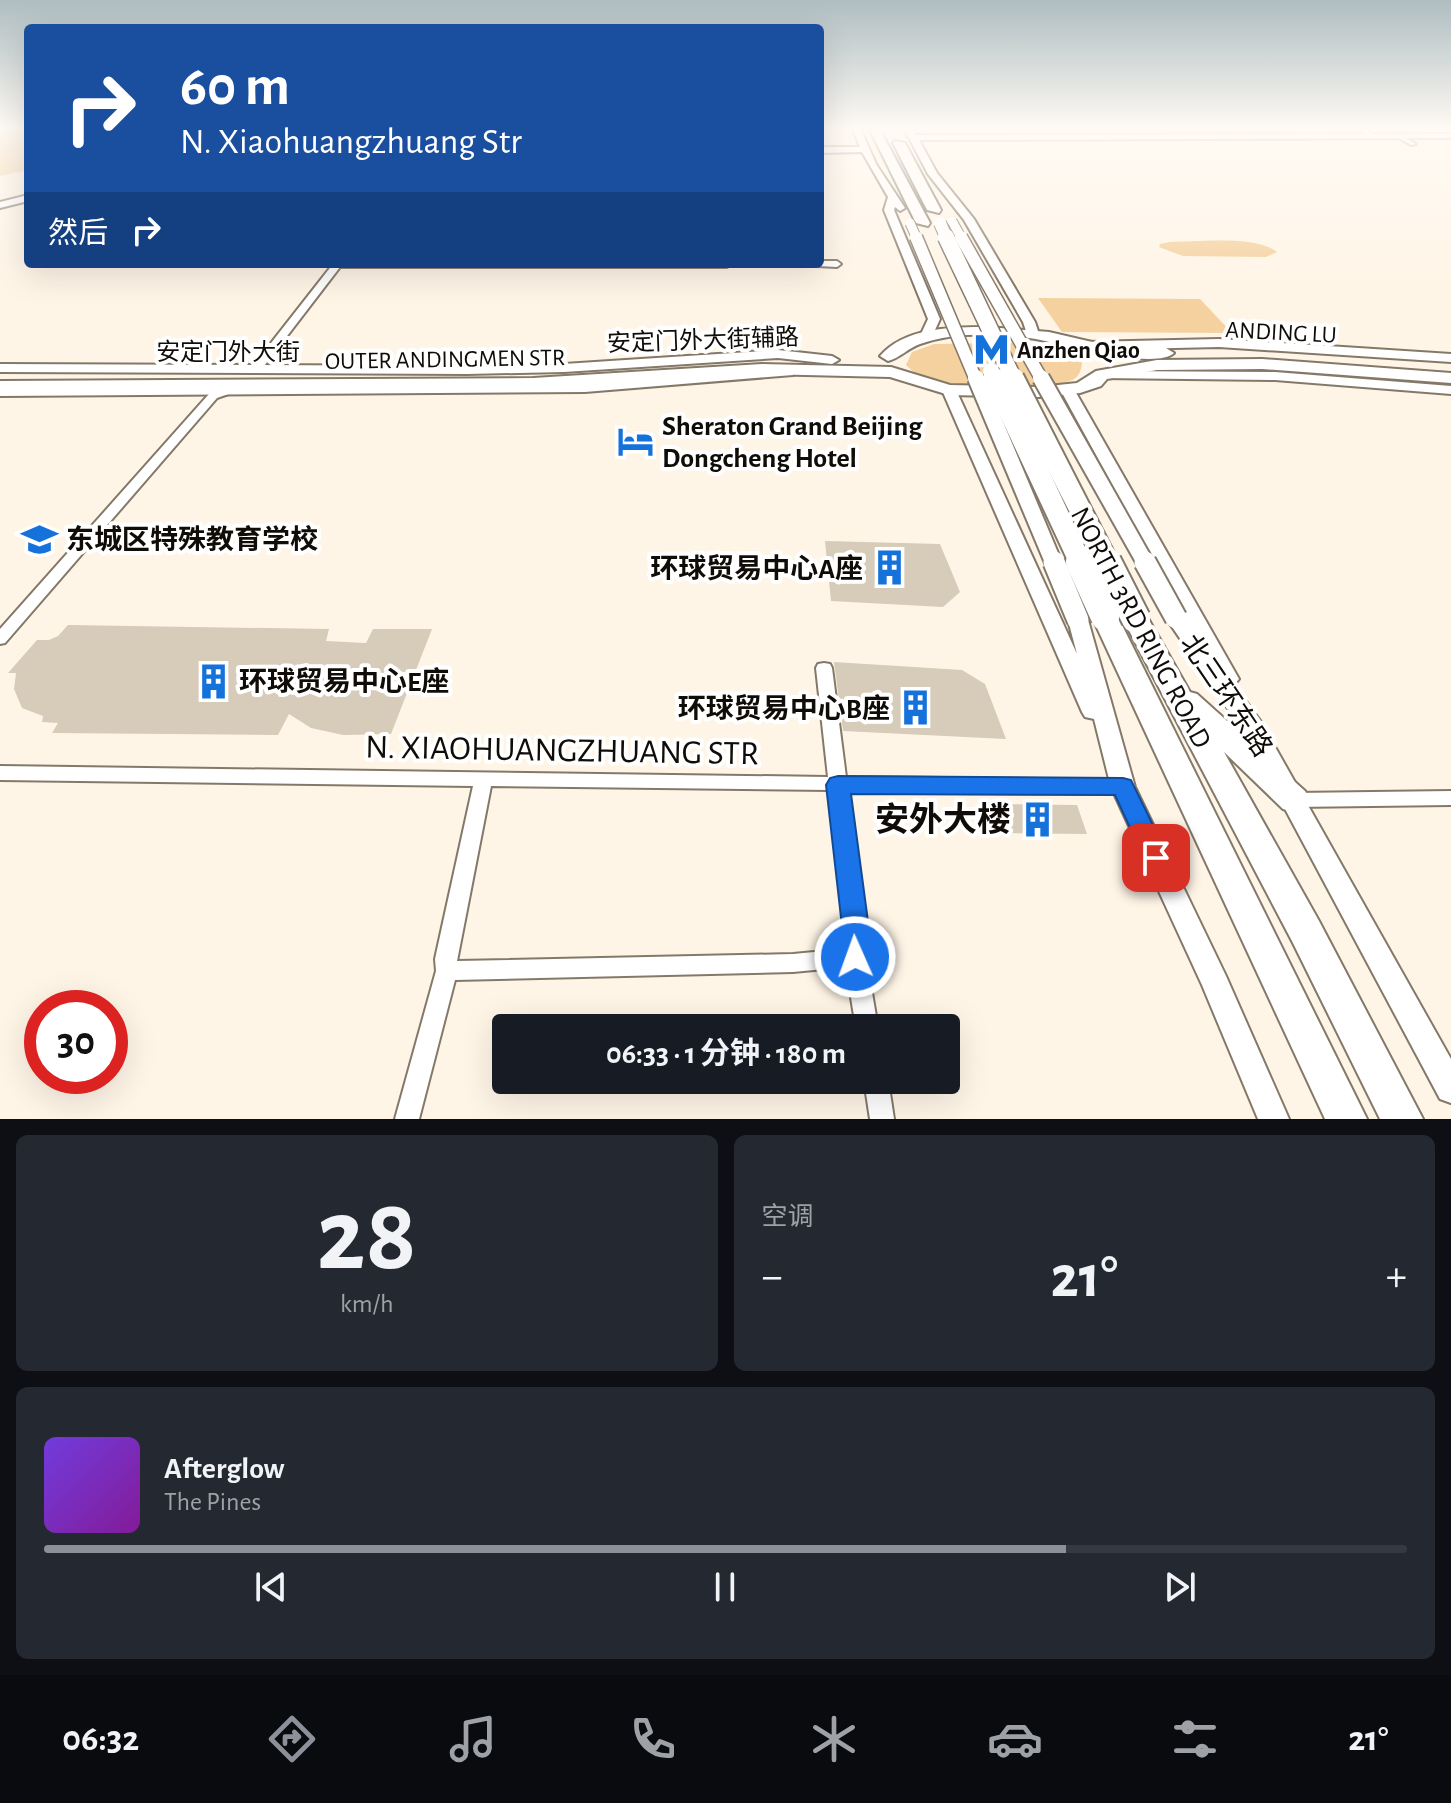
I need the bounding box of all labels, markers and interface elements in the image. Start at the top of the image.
icon: right [48,56,152,160]
text: 60 m [180,59,290,115]
text: N. Xiaohuangzhuang Str [180,124,522,160]
icon: right [124,208,168,252]
text: 然后 [48,219,108,249]
street label: ANDING LU [1225,318,1337,348]
street label: 安定门外大街辅路 [607,324,799,356]
metro station icon: Anzhen Qiao [972,331,1010,369]
street label: 安定门外大街 [156,339,300,365]
place label: Anzhen Qiao [1017,339,1140,363]
street label: OUTER ANDINGMEN STR [325,346,565,374]
place label: Sheraton Grand Beijing Dongcheng Hotel [662,413,923,473]
hotel icon: Sheraton Grand Beijing Dongcheng Hotel [617,422,655,460]
street label: NORTH 3RD RING ROAD [1065,503,1216,753]
school or university icon: 东城区特殊教育学校 [21,520,59,558]
place label: 东城区特殊教育学校 [66,524,318,555]
building icon: 环球贸易中心A座 [870,549,908,587]
place label: 环球贸易中心A座 [650,553,863,584]
street label: 北三环东路 [1175,629,1278,762]
building icon: 环球贸易中心E座 [194,662,232,700]
place label: 环球贸易中心E座 [239,666,449,697]
building icon: 环球贸易中心B座 [897,689,935,727]
place label: 环球贸易中心B座 [678,693,890,724]
street label: N. XIAOHUANGZHUANG STR [365,731,759,771]
building icon: 安外大楼 [1018,800,1056,838]
place label: 安外大楼 [875,801,1011,838]
pin [1122,824,1190,892]
icon: arrive [1134,836,1178,880]
position arrow [813,915,897,999]
speed limit sign: 30 [24,990,128,1094]
text: 06:33 · 1 分钟 · 180 m [606,1039,846,1069]
text: 28 [317,1185,417,1289]
text: 空调 [762,1204,814,1230]
text: 21° [1051,1248,1118,1308]
text: − [762,1255,783,1299]
text: + [1386,1255,1407,1299]
text: km/h [340,1291,394,1317]
text: Afterglow [164,1454,285,1484]
text: The Pines [164,1489,261,1515]
icon: previous [249,1565,293,1609]
icon: pause [703,1565,747,1609]
icon: next [1158,1565,1202,1609]
icon: directions [264,1711,320,1767]
icon: music [445,1711,501,1767]
icon: phone [625,1711,681,1767]
icon: climate [806,1711,862,1767]
icon: car [987,1711,1043,1767]
icon: filters [1167,1711,1223,1767]
text: 06:32 [62,1721,139,1757]
text: 21° [1348,1721,1389,1757]

